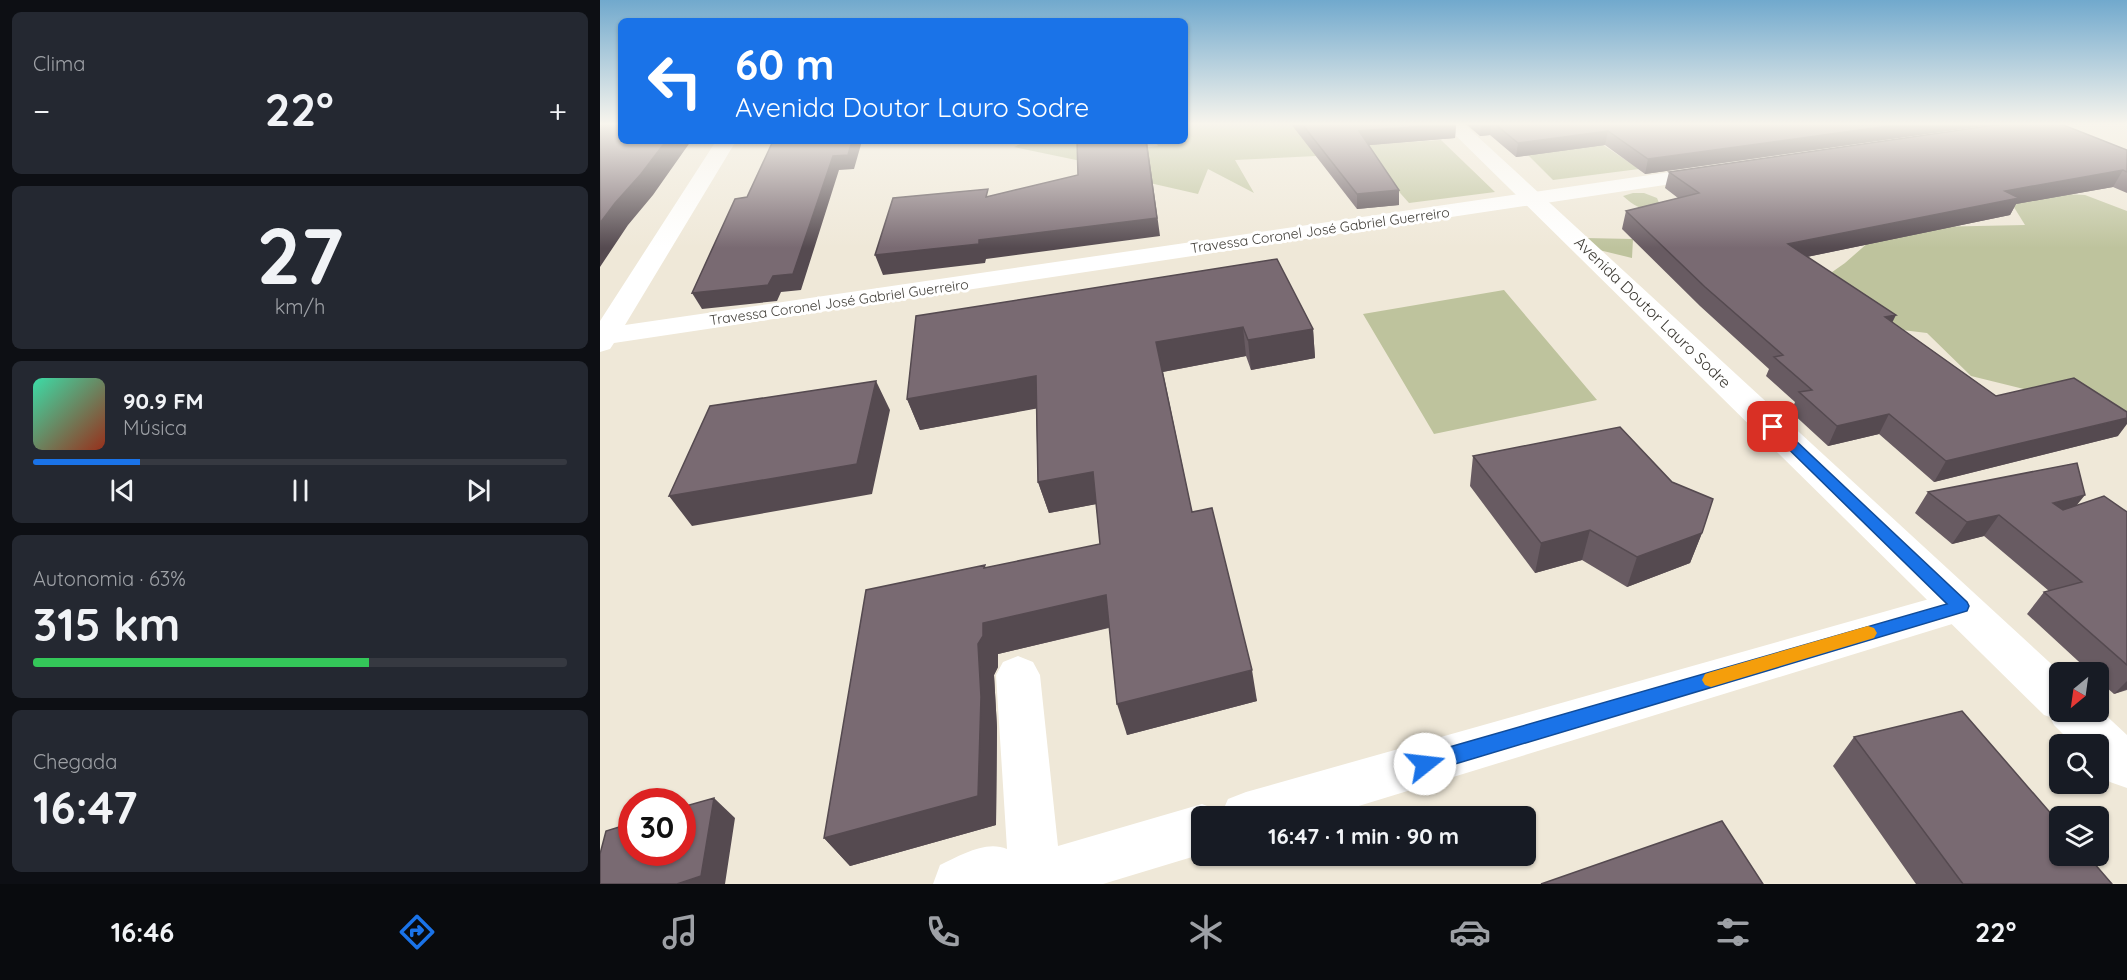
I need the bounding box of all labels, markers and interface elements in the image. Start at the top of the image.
text: 60 m [735,38,835,91]
icon: left [636,42,714,120]
text: Clima [33,51,85,76]
text: 22° [265,81,334,137]
text: − [33,90,50,131]
text: + [548,90,567,131]
text: Avenida Doutor Lauro Sodre [735,90,1089,124]
street label: Travessa Coronel José Gabriel Guerreiro [1189,203,1451,257]
text: 27 [256,206,344,304]
street label: Avenida Doutor Lauro Sodre [1571,232,1735,392]
street label: Travessa Coronel José Gabriel Guerreiro [708,275,970,329]
text: km/h [275,294,325,319]
text: 90.9 FM [123,387,204,415]
pin [1747,401,1798,452]
icon: arrive [1756,410,1789,443]
text: Música [123,415,187,440]
icon: previous [106,474,139,507]
icon: pause [284,474,317,507]
icon: next [462,474,495,507]
text: Autonomia · 63% [33,566,186,591]
text: 315 km [33,596,180,652]
north arrow [2049,662,2109,722]
map controls [2049,662,2109,866]
position arrow [1393,732,1457,796]
button: search [2049,734,2109,794]
text: Chegada [33,749,117,774]
text: 16:47 [33,779,138,835]
speed limit sign: 30 [618,788,696,866]
button: layers [2049,806,2109,866]
text: 16:47 · 1 min · 90 m [1268,822,1459,850]
icon: directions [396,911,438,953]
icon: music [659,911,701,953]
icon: phone [922,911,964,953]
icon: climate [1185,911,1227,953]
icon: car [1449,911,1491,953]
icon: filters [1712,911,1754,953]
text: 16:46 [111,915,174,949]
text: 22° [1975,915,2016,949]

